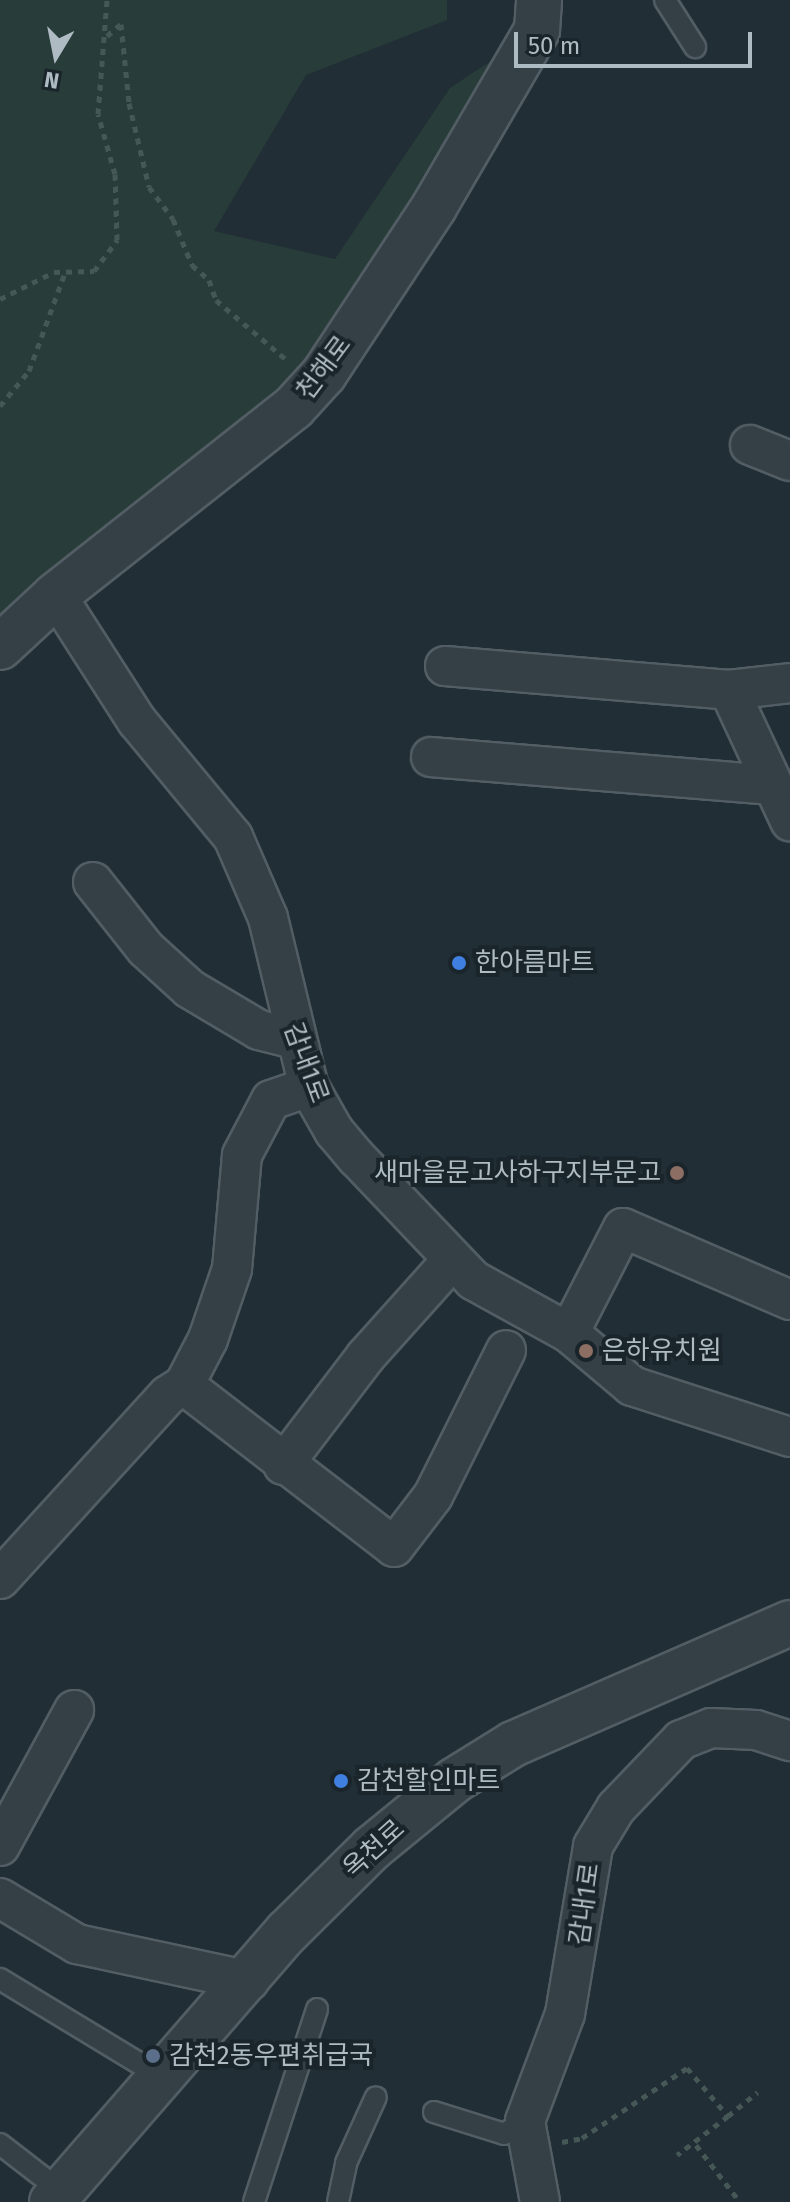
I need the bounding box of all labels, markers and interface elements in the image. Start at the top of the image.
north arrow [16,16,96,96]
scale bar [518,16,756,66]
text: 50 m [528,32,580,60]
text: N [42,66,61,95]
street label: 천해로 [290,330,358,406]
place label: 한아름마트 [475,947,595,979]
marker: 한아름마트 [450,954,468,972]
street label: 감내1로 [277,1019,335,1107]
place label: 새마을문고사하구지부문고 [374,1157,661,1189]
marker: 새마을문고사하구지부문고 [668,1164,686,1182]
place label: 은하유치원 [602,1335,722,1367]
marker: 은하유치원 [577,1342,595,1360]
place label: 감천할인마트 [357,1765,501,1797]
marker: 감천할인마트 [332,1772,350,1790]
street label: 옥천로 [337,1813,411,1885]
street label: 감내1로 [564,1861,606,1947]
place label: 감천2동우편취급국 [169,2040,373,2072]
marker: 감천2동우편취급국 [144,2047,162,2065]

